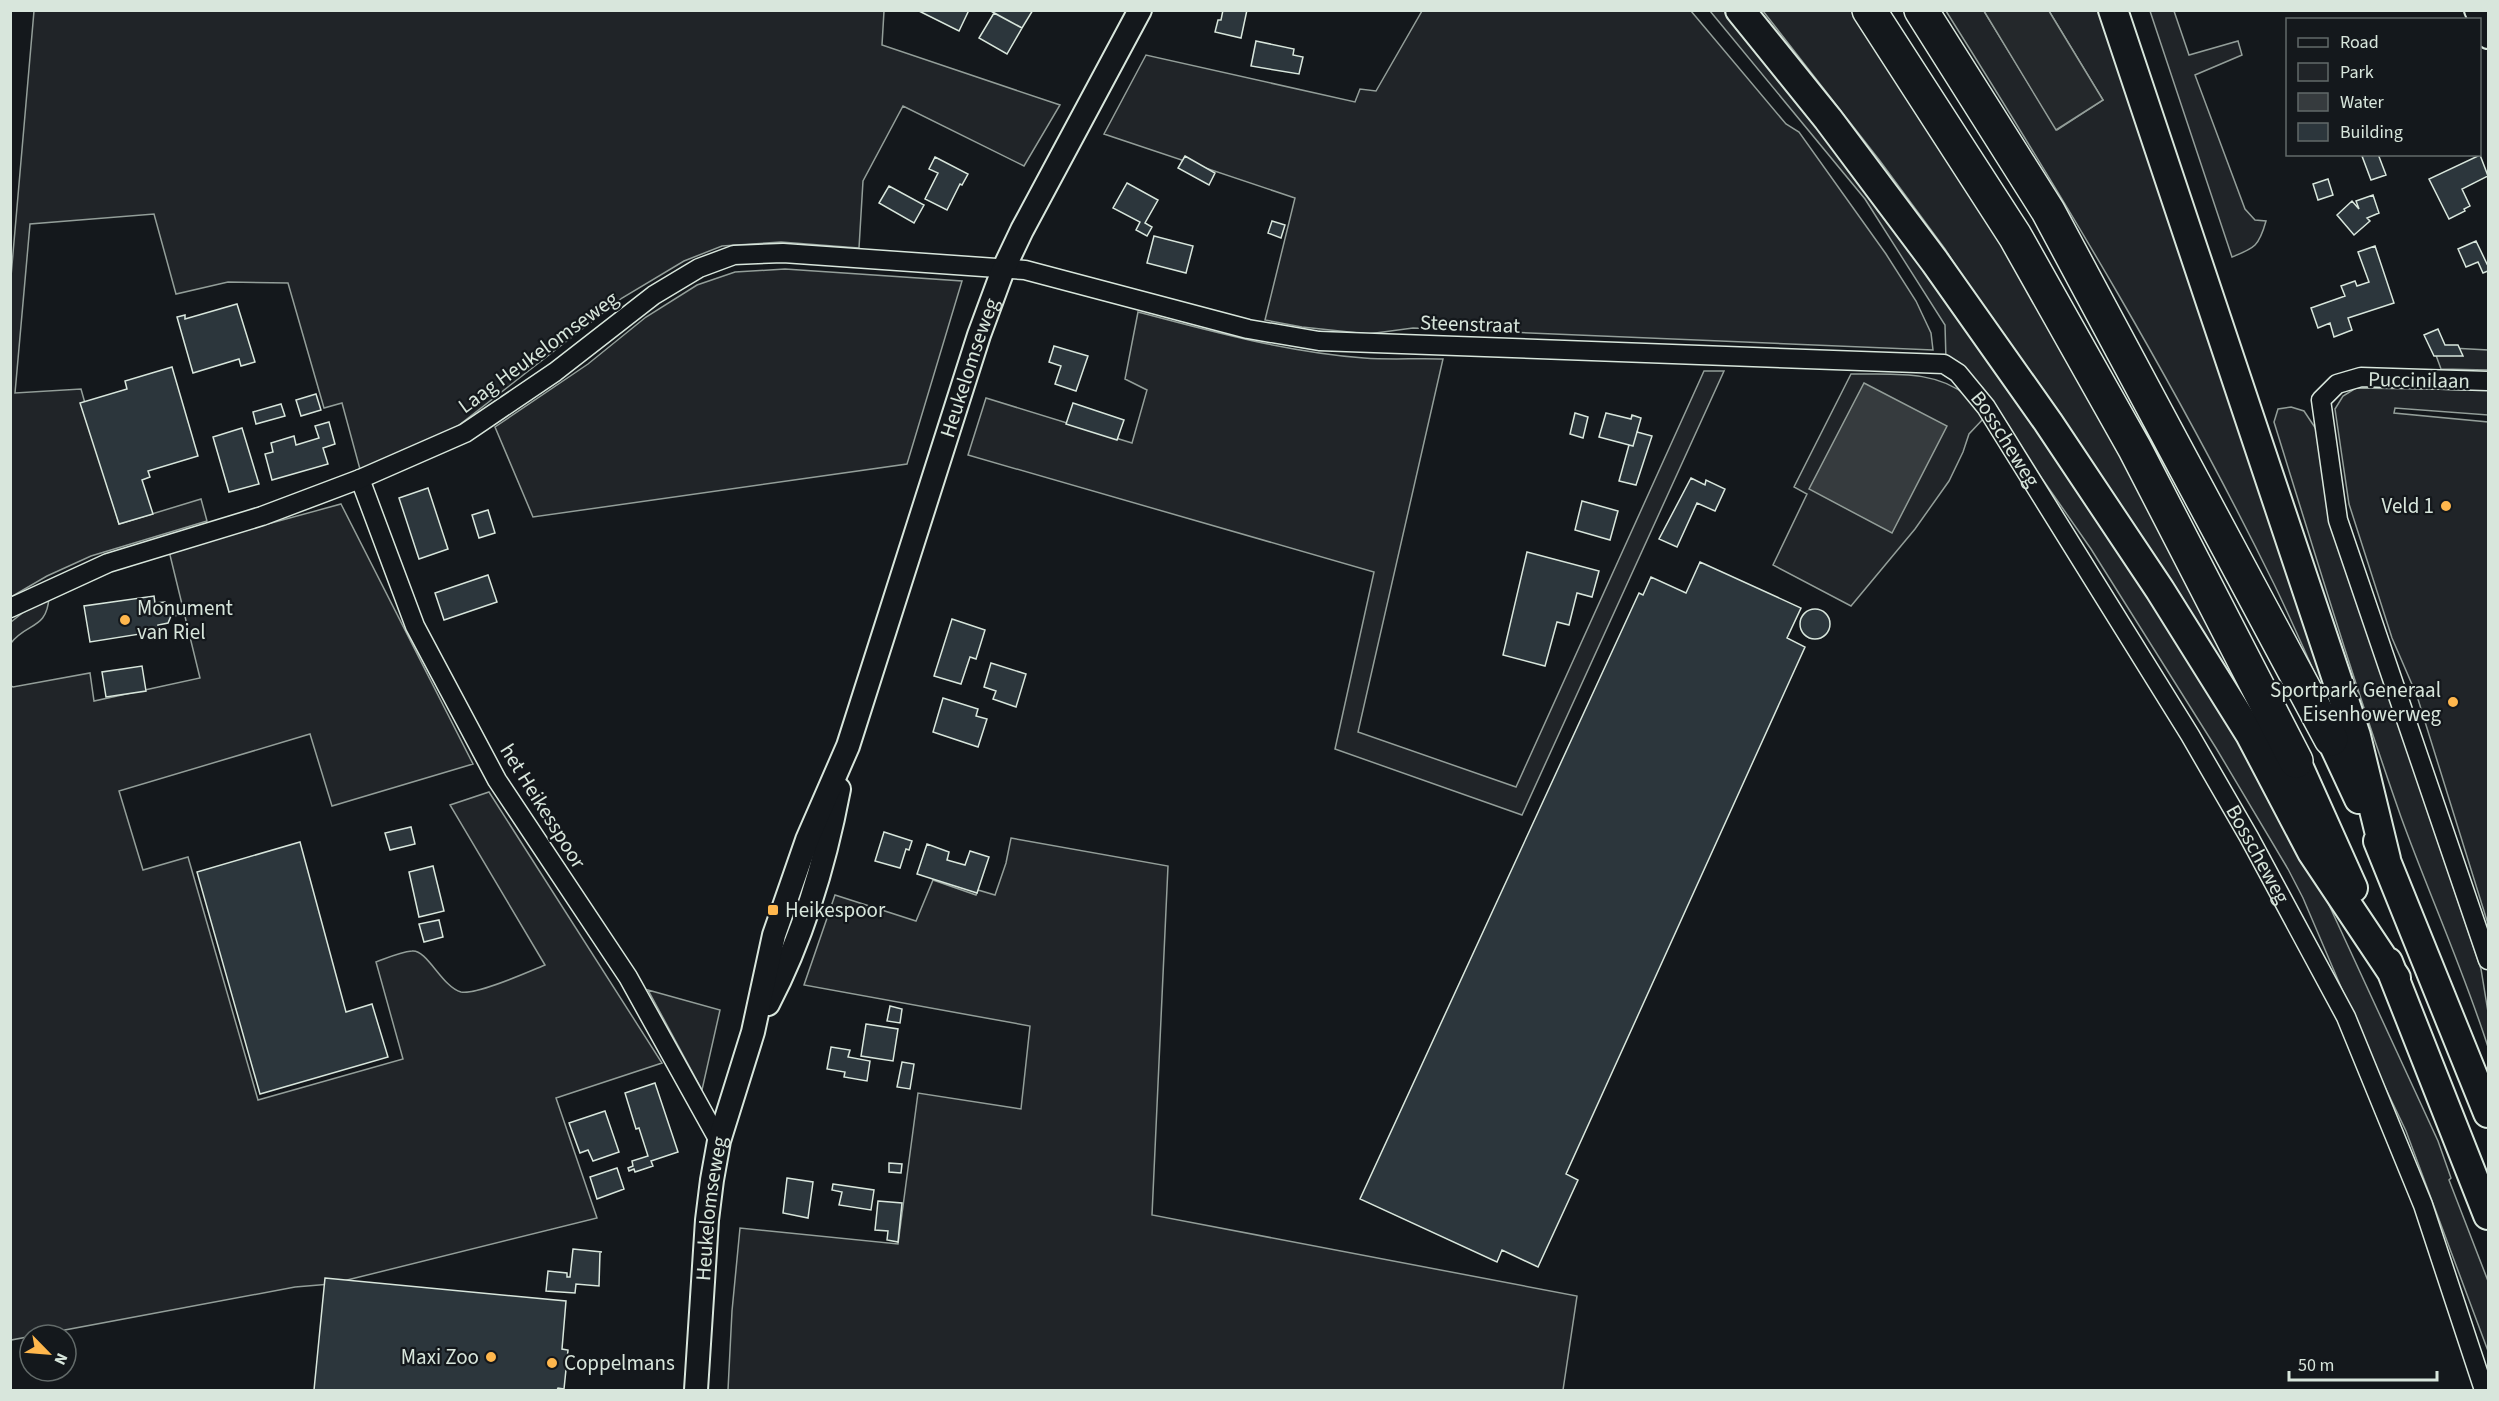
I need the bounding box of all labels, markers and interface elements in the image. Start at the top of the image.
legend [2286,18,2481,156]
text: Road [2340,30,2379,55]
text: Park [2340,60,2374,85]
text: Water [2340,90,2384,115]
text: Building [2340,120,2403,145]
street label: Laag Heukelomseweg [452,283,625,420]
street label: Heukelomseweg [932,293,1007,441]
street label: Steenstraat [1419,307,1521,341]
street label: Puccinilaan [2368,364,2470,396]
street label: Bosscheweg [1964,384,2047,493]
place label: Veld 1 [2381,491,2434,521]
marker: Veld 1 [2439,499,2453,513]
place label: Monument van Riel [137,593,233,647]
marker: Monument van Riel [118,613,132,627]
place label: Sportpark Generaal Eisenhowerweg [2270,675,2441,729]
marker: Sportpark Generaal Eisenhowerweg [2446,695,2460,709]
street label: het Heikesspoor [493,738,594,875]
street label: Bosscheweg [2218,799,2297,909]
place label: Heikespoor [785,895,886,925]
marker: Heikespoor [766,903,780,917]
street label: Heukelomseweg [688,1134,735,1282]
north arrow [18,1323,78,1383]
place label: Maxi Zoo [401,1342,479,1372]
scale bar [2289,1344,2438,1382]
place label: Coppelmans [564,1348,675,1378]
text: N [48,1349,73,1368]
marker: Maxi Zoo [484,1350,498,1364]
text: 50 m [2298,1353,2334,1378]
marker: Coppelmans [545,1356,559,1370]

